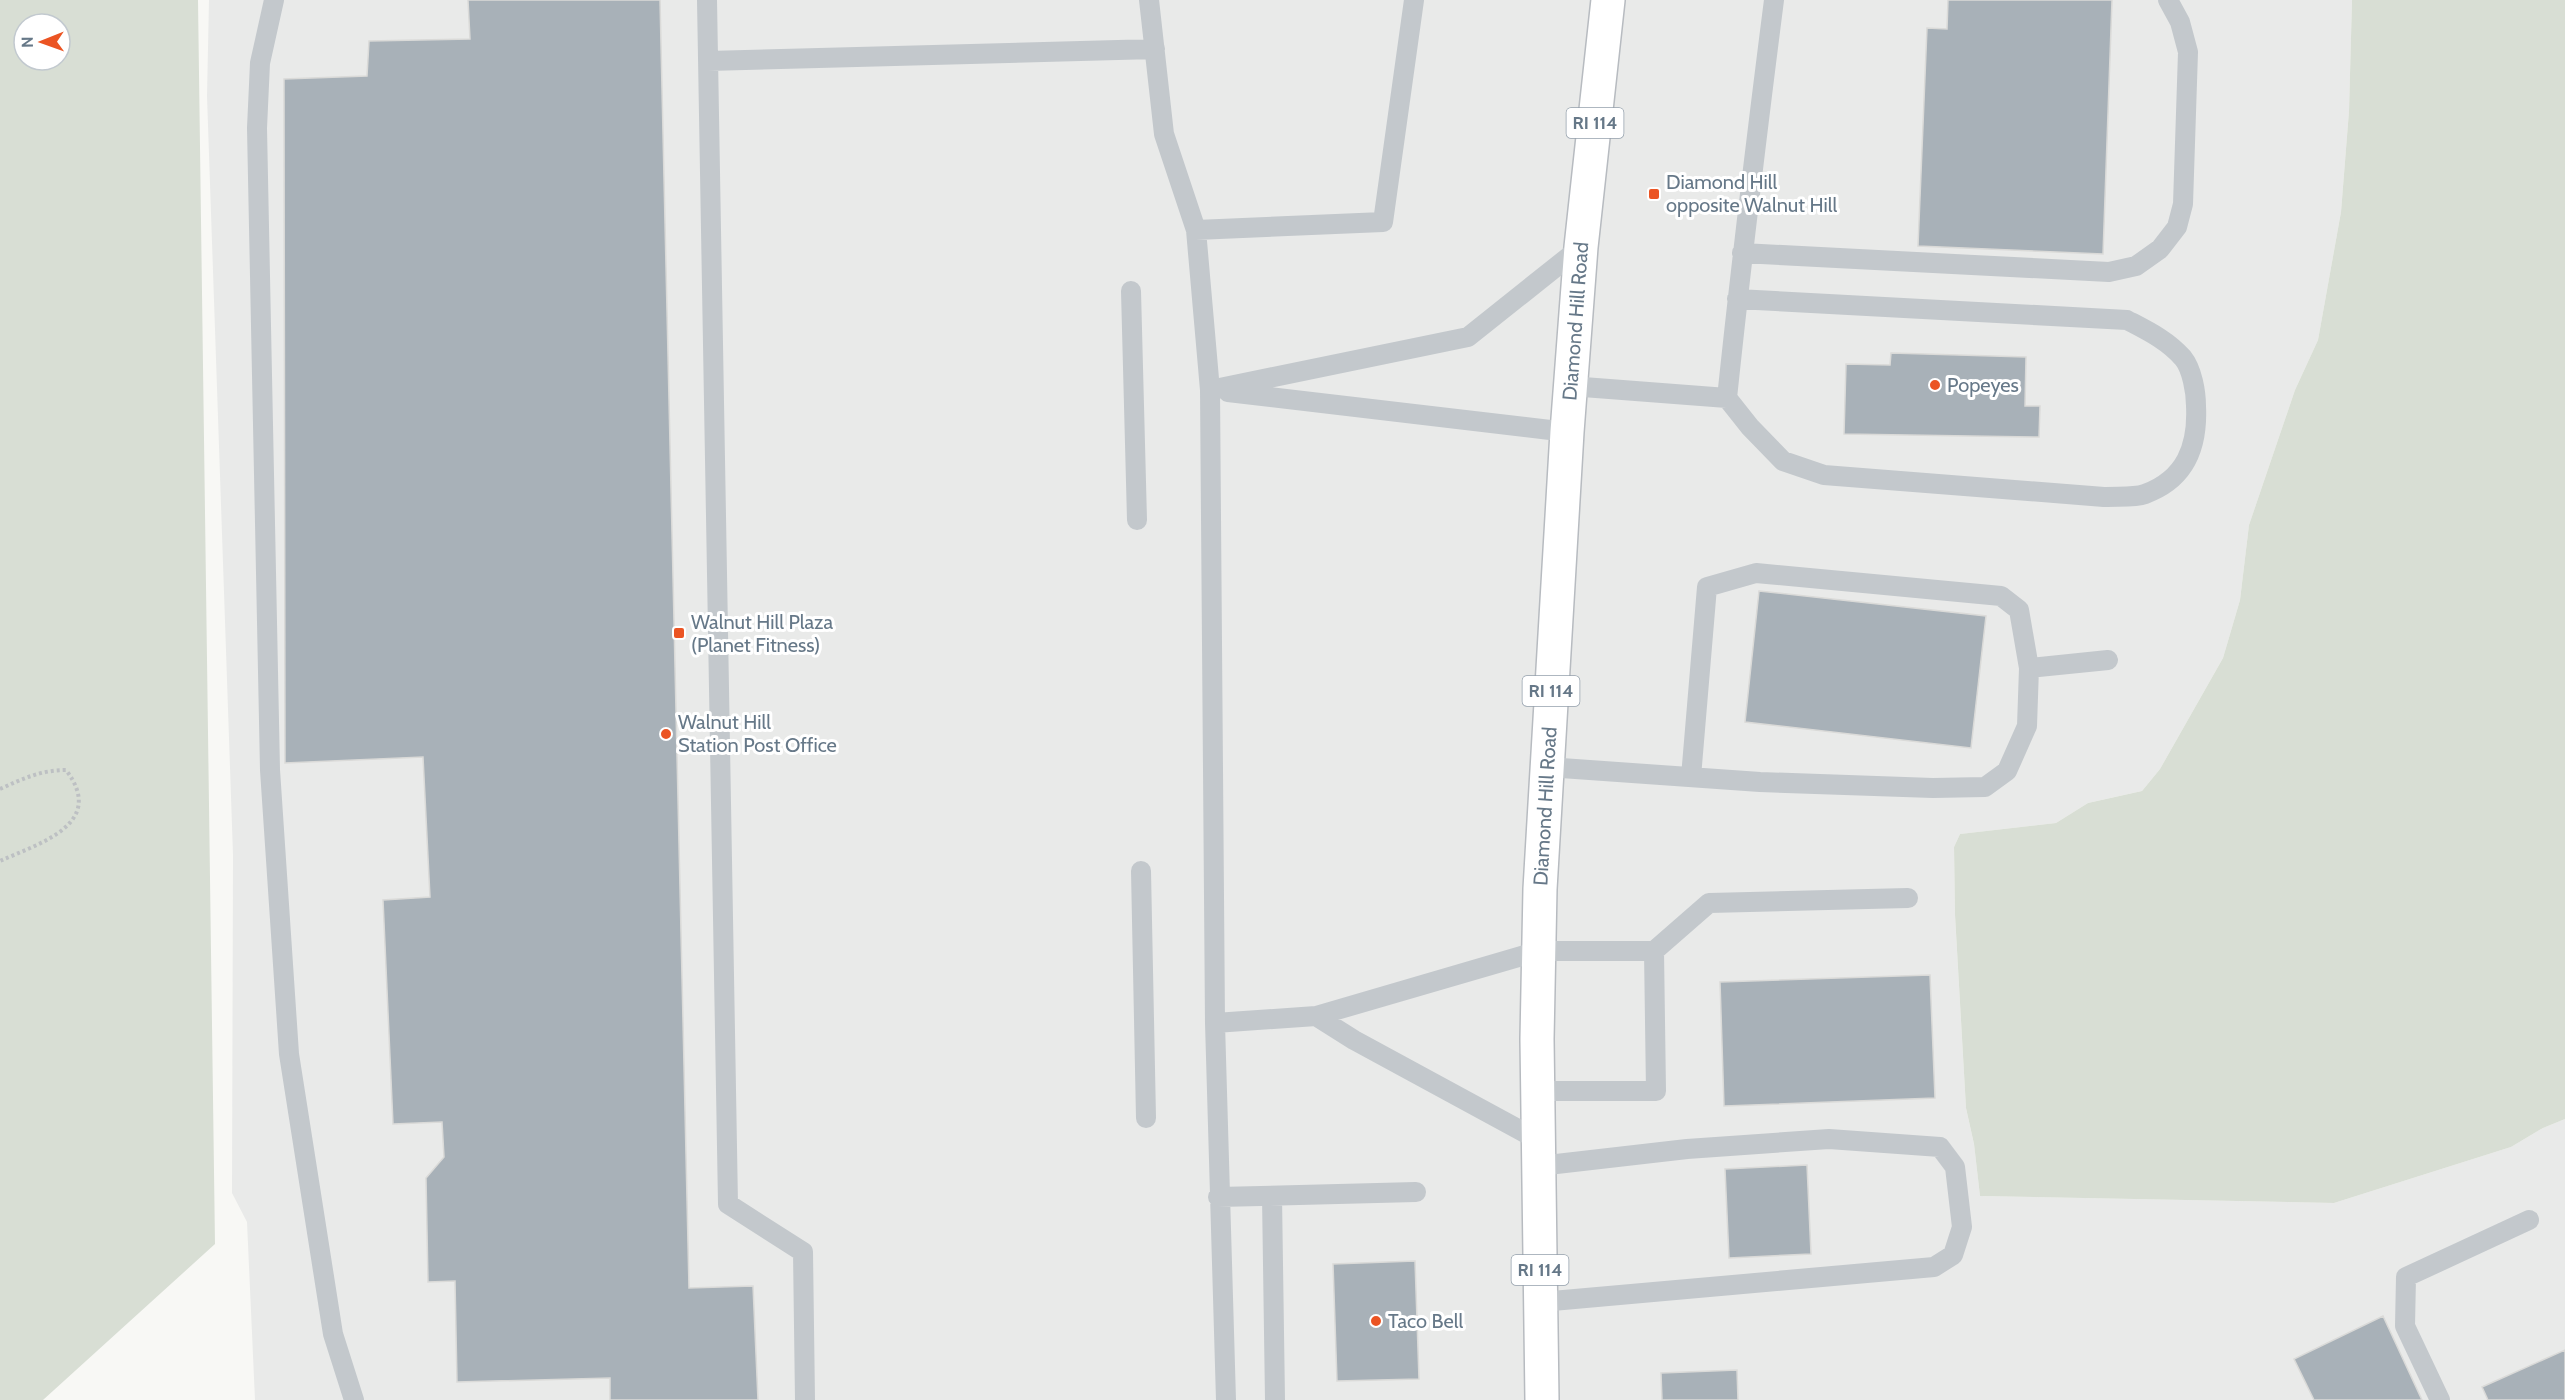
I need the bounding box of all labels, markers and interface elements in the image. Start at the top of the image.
north arrow [12,12,72,72]
text: N [18,36,37,48]
road number: RI 114 [1566,108,1624,138]
place label: Diamond Hill opposite Walnut Hill [1666,170,1837,217]
marker: Diamond Hill opposite Walnut Hill [1647,187,1661,201]
street label: Diamond Hill Road [1557,241,1593,401]
place label: Popeyes [1947,373,2019,397]
marker: Popeyes [1928,378,1942,392]
place label: Walnut Hill Plaza (Planet Fitness) [691,610,834,657]
marker: Walnut Hill Plaza (Planet Fitness) [672,626,686,640]
road number: RI 114 [1522,676,1580,706]
place label: Walnut Hill Station Post Office [678,710,837,757]
street label: Diamond Hill Road [1528,726,1562,886]
marker: Walnut Hill Station Post Office [659,727,673,741]
road number: RI 114 [1512,1255,1568,1285]
place label: Taco Bell [1388,1309,1463,1333]
marker: Taco Bell [1369,1314,1383,1328]

